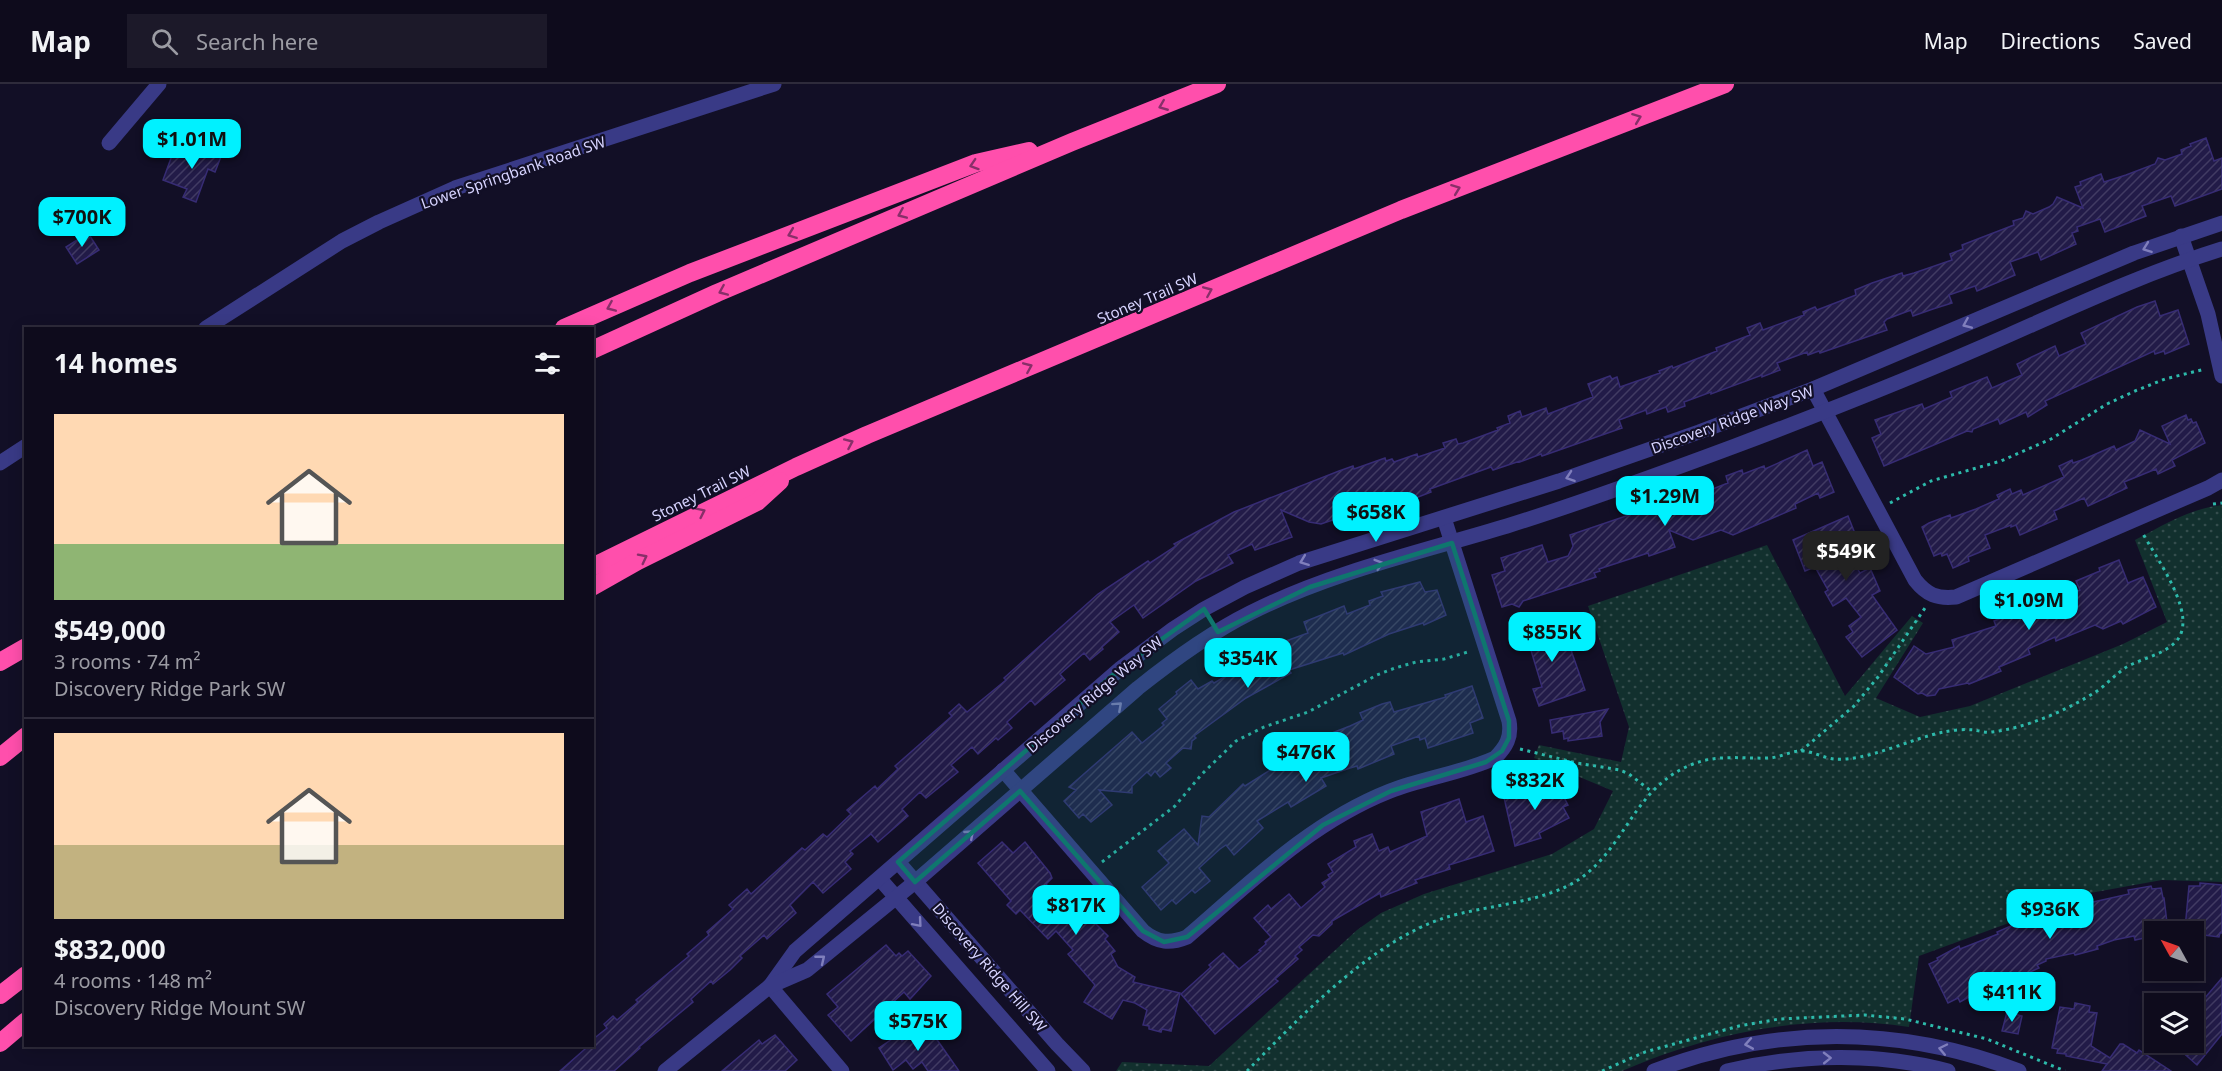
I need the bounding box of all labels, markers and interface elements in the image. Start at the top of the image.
search box [127,14,547,68]
text: Map [30,22,91,60]
icon: search [148,25,181,58]
text: Search here [196,26,318,56]
text: Map [1924,27,1968,55]
text: Directions [2001,27,2100,55]
text: Saved [2133,27,2192,55]
one-way arrow [1158,98,1169,111]
one-way arrow [1631,113,1642,125]
pin: $1.01M [143,119,241,170]
text: $1.01M [157,125,227,152]
street label: Lower Springbank Road SW [418,131,608,213]
one-way arrow [969,158,980,170]
one-way arrow [1449,184,1460,196]
pin: $700K [40,197,124,248]
text: $700K [52,203,112,230]
one-way arrow [897,207,908,219]
one-way arrow [787,227,798,239]
one-way arrow [2142,241,2153,254]
street label: Stoney Trail SW [1094,268,1200,328]
one-way arrow [718,284,729,296]
one-way arrow [1202,286,1213,298]
one-way arrow [606,300,617,312]
one-way arrow [1963,317,1974,329]
text: 14 homes [54,345,178,381]
icon: filters [531,347,564,380]
one-way arrow [1022,362,1033,374]
street label: Discovery Ridge Way SW [1648,380,1816,458]
one-way arrow [843,438,854,450]
icon: home [255,453,363,561]
street label: Stoney Trail SW [648,460,754,526]
one-way arrow [1565,470,1576,483]
pin: $1.29M [1616,476,1714,527]
text: $1.29M [1630,482,1700,509]
pin: $658K [1334,492,1418,543]
text: $658K [1346,498,1406,525]
one-way arrow [695,508,706,520]
pin: $549K [1804,531,1888,582]
text: $549K [1816,537,1876,564]
one-way arrow [637,554,647,565]
one-way arrow [1299,554,1310,566]
one-way arrow [1373,559,1384,571]
pin: $1.09M [1980,580,2078,631]
text: $1.09M [1994,586,2064,613]
text: $549,000 [54,612,166,648]
pin: $855K [1510,612,1594,663]
text: $855K [1522,618,1582,645]
street label: Discovery Ridge Way SW [1022,631,1166,757]
pin: $354K [1206,638,1290,689]
text: $354K [1218,644,1278,671]
text: 3 rooms · 74 m² [54,648,201,675]
text: Discovery Ridge Park SW [54,675,285,702]
one-way arrow [1111,702,1122,713]
pin: $476K [1264,732,1348,783]
text: $476K [1276,738,1336,765]
pin: $832K [1493,760,1577,811]
text: $832K [1505,766,1565,793]
icon: home [255,772,363,880]
one-way arrow [963,830,974,841]
pin: $817K [1034,885,1118,936]
pin: $936K [2008,889,2092,940]
text: $817K [1046,891,1106,918]
text: $936K [2020,895,2080,922]
street label: Discovery Ridge Hill SW [928,898,1052,1036]
one-way arrow [911,916,922,927]
north arrow [2144,921,2204,981]
map controls [2144,921,2204,1053]
text: $832,000 [54,931,166,967]
one-way arrow [814,955,825,966]
text: 4 rooms · 148 m² [54,967,212,994]
pin: $411K [1970,972,2054,1023]
text: $411K [1982,978,2042,1005]
button: layers [2144,993,2204,1053]
text: Discovery Ridge Mount SW [54,994,305,1021]
pin: $575K [876,1001,960,1052]
text: $575K [888,1007,948,1034]
one-way arrow [1745,1037,1754,1049]
one-way arrow [1938,1043,1948,1056]
one-way arrow [1822,1052,1831,1064]

